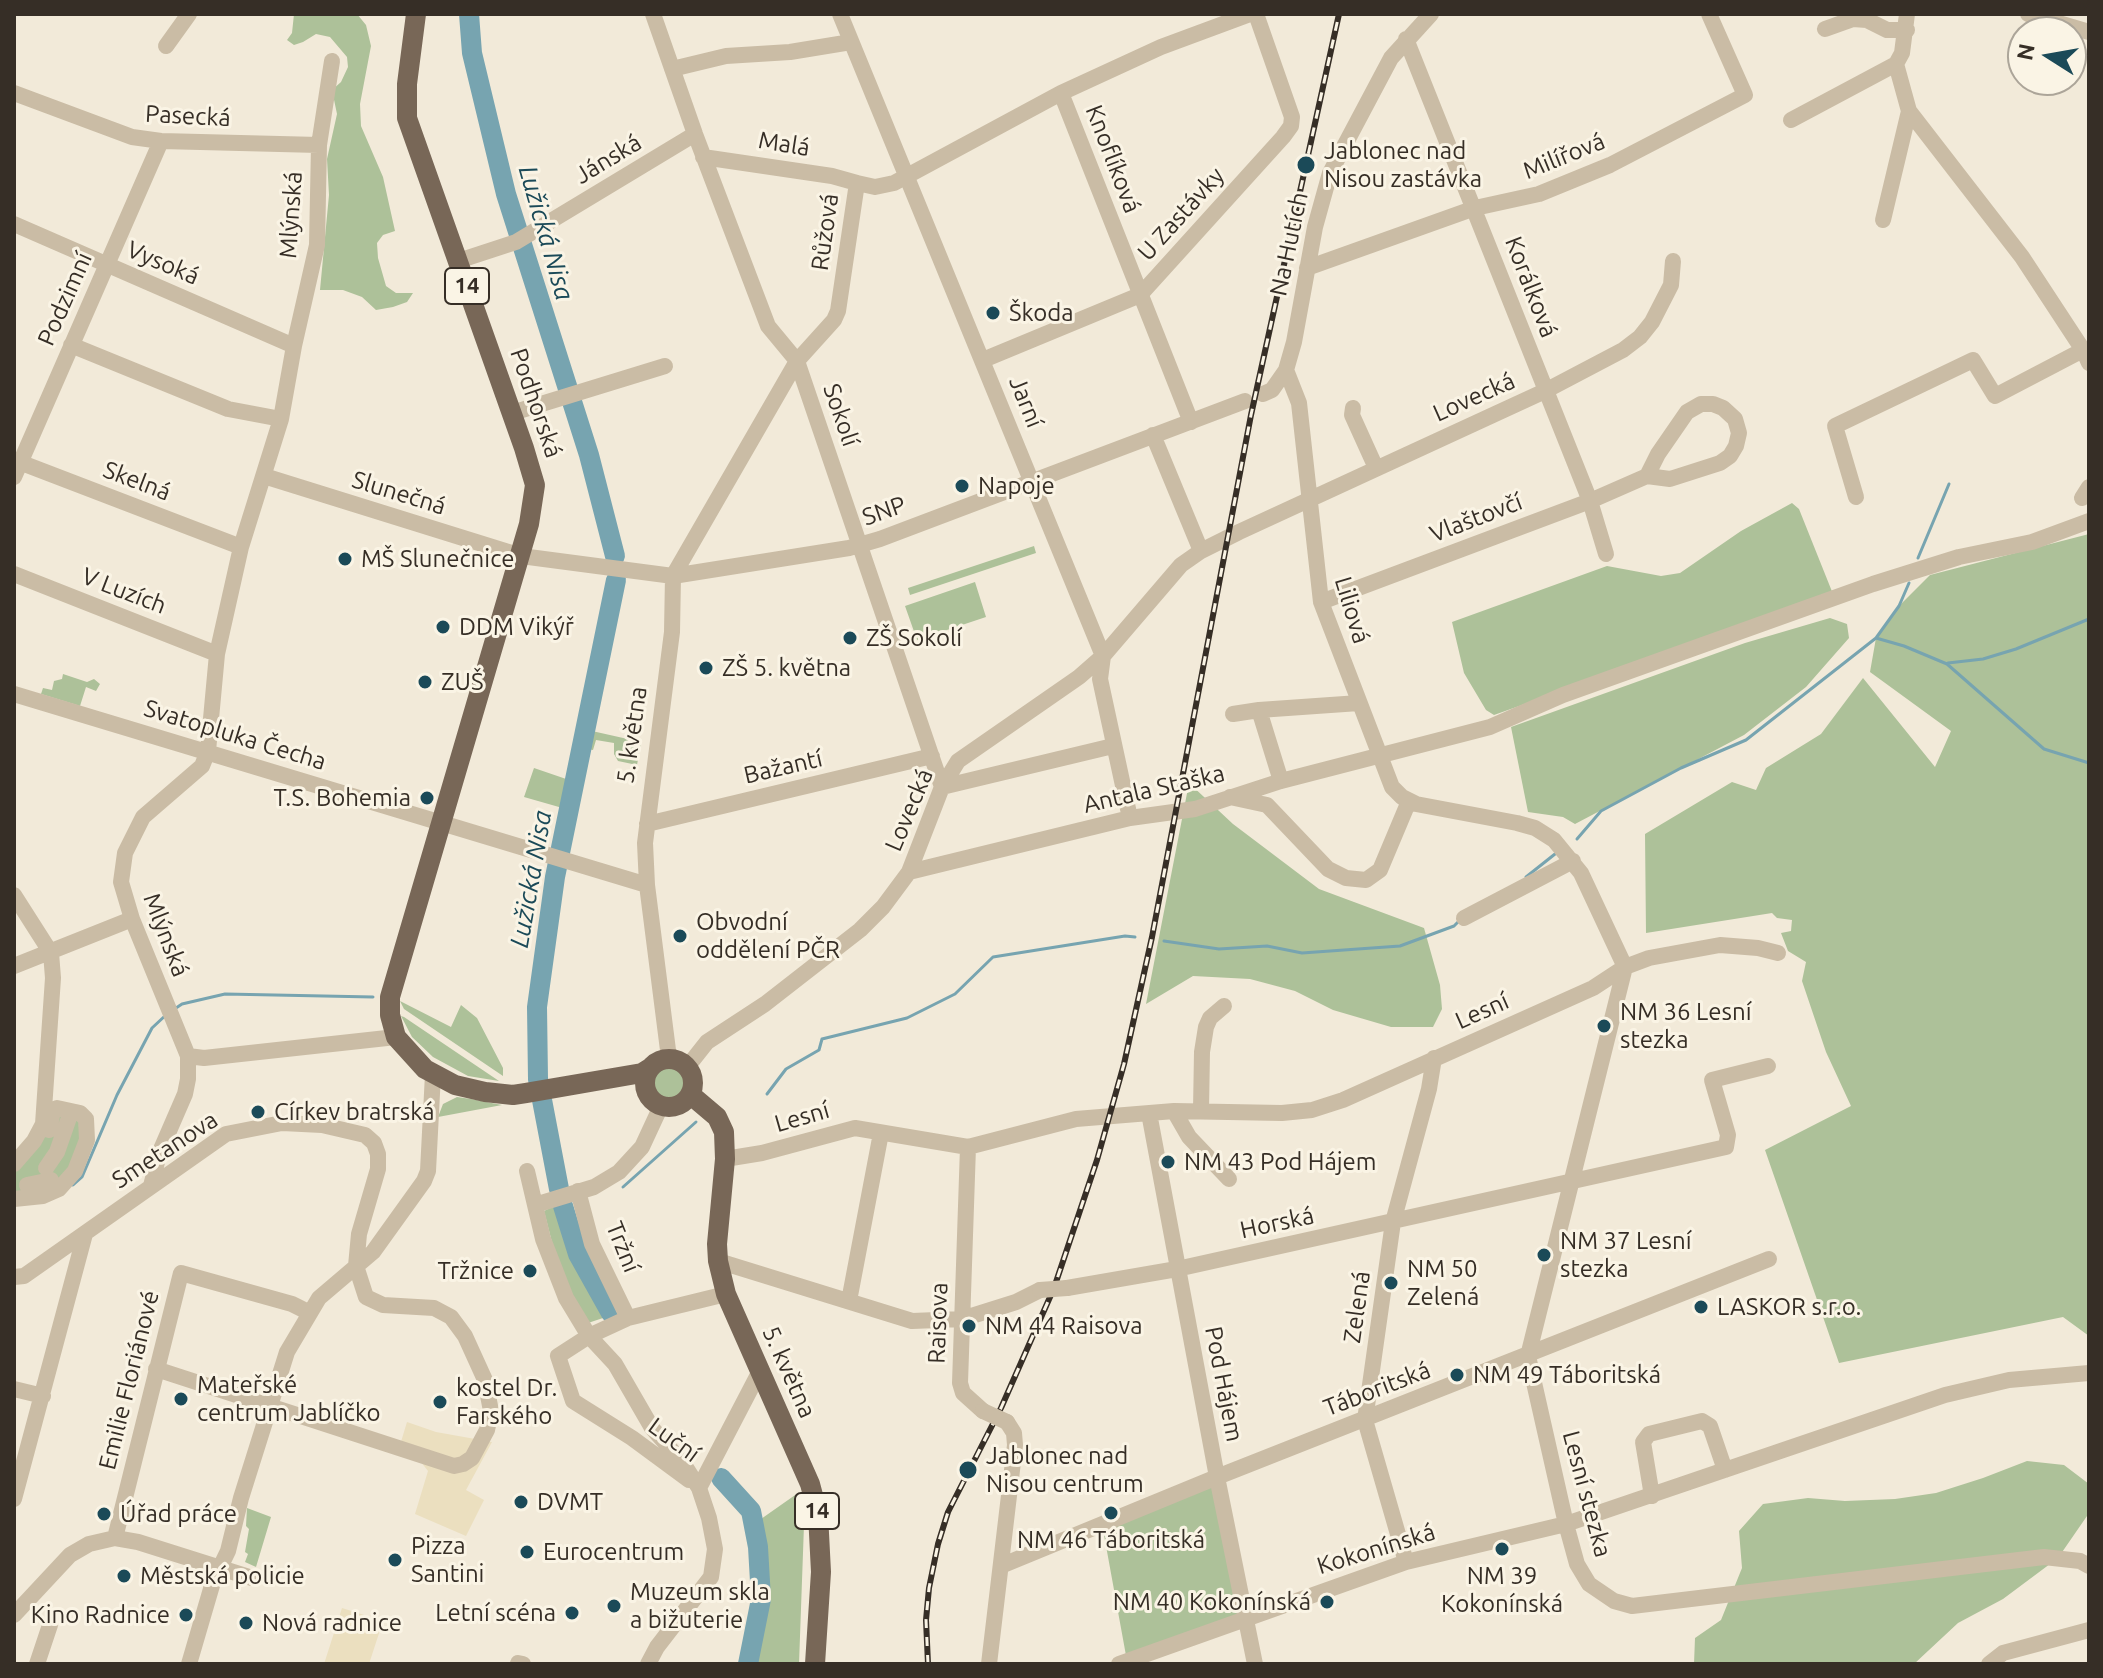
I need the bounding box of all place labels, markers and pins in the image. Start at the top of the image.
place label: Jablonec nad Nisou zastávka [1324,137,1482,193]
marker: Jablonec nad Nisou zastávka [1295,154,1317,176]
place label: Škoda [1009,299,1074,327]
marker: Škoda [984,304,1002,322]
place label: Napoje [978,472,1055,500]
marker: Napoje [953,477,971,495]
place label: MŠ Slunečnice [361,545,514,573]
marker: MŠ Slunečnice [336,550,354,568]
place label: DDM Vikýř [459,613,574,641]
marker: DDM Vikýř [434,618,452,636]
place label: ZŠ Sokolí [866,624,962,652]
marker: ZŠ Sokolí [841,629,859,647]
place label: ZŠ 5. května [722,654,851,682]
marker: ZŠ 5. května [697,659,715,677]
place label: ZUŠ [441,668,484,696]
marker: ZUŠ [416,673,434,691]
place label: T.S. Bohemia [274,784,411,812]
marker: T.S. Bohemia [418,789,436,807]
place label: Obvodní oddělení PČR [696,908,840,964]
marker: Obvodní oddělení PČR [671,927,689,945]
place label: NM 36 Lesní stezka [1620,998,1751,1054]
marker: NM 36 Lesní stezka [1595,1017,1613,1035]
place label: Církev bratrská [274,1098,435,1126]
marker: Církev bratrská [249,1103,267,1121]
place label: NM 43 Pod Hájem [1184,1148,1377,1176]
marker: NM 43 Pod Hájem [1159,1153,1177,1171]
place label: NM 37 Lesní stezka [1560,1227,1691,1283]
marker: NM 37 Lesní stezka [1535,1246,1553,1264]
place label: NM 50 Zelená [1407,1255,1479,1311]
place label: Tržnice [437,1257,514,1285]
marker: Tržnice [521,1262,539,1280]
marker: NM 50 Zelená [1382,1274,1400,1292]
place label: LASKOR s.r.o. [1717,1293,1862,1321]
marker: LASKOR s.r.o. [1692,1298,1710,1316]
place label: NM 44 Raisova [985,1312,1143,1340]
marker: NM 44 Raisova [960,1317,978,1335]
place label: NM 49 Táboritská [1473,1361,1661,1389]
marker: NM 49 Táboritská [1448,1366,1466,1384]
place label: Mateřské centrum Jablíčko [197,1371,381,1427]
place label: kostel Dr. Farského [456,1374,557,1430]
marker: Mateřské centrum Jablíčko [172,1390,190,1408]
marker: kostel Dr. Farského [431,1393,449,1411]
place label: Jablonec nad Nisou centrum [986,1442,1144,1498]
marker: Jablonec nad Nisou centrum [957,1459,979,1481]
place label: DVMT [537,1488,603,1516]
marker: DVMT [512,1493,530,1511]
place label: Úřad práce [120,1500,237,1528]
marker: NM 46 Táboritská [1102,1504,1120,1522]
marker: Úřad práce [95,1505,113,1523]
place label: NM 46 Táboritská [1017,1526,1205,1554]
place label: Pizza Santini [411,1532,484,1588]
place label: Eurocentrum [543,1538,684,1566]
marker: NM 39 Kokonínská [1493,1540,1511,1558]
marker: Eurocentrum [518,1543,536,1561]
marker: Pizza Santini [386,1551,404,1569]
place label: Městská policie [140,1562,305,1590]
place label: NM 39 Kokonínská [1441,1562,1563,1618]
marker: Městská policie [115,1567,133,1585]
place label: Muzeum skla a bižuterie [630,1578,770,1634]
place label: NM 40 Kokonínská [1113,1588,1311,1616]
marker: NM 40 Kokonínská [1318,1593,1336,1611]
marker: Muzeum skla a bižuterie [605,1597,623,1615]
place label: Letní scéna [435,1599,556,1627]
place label: Kino Radnice [31,1601,170,1629]
marker: Letní scéna [563,1604,581,1622]
marker: Kino Radnice [177,1606,195,1624]
place label: Nová radnice [262,1609,402,1637]
marker: Nová radnice [237,1614,255,1632]

